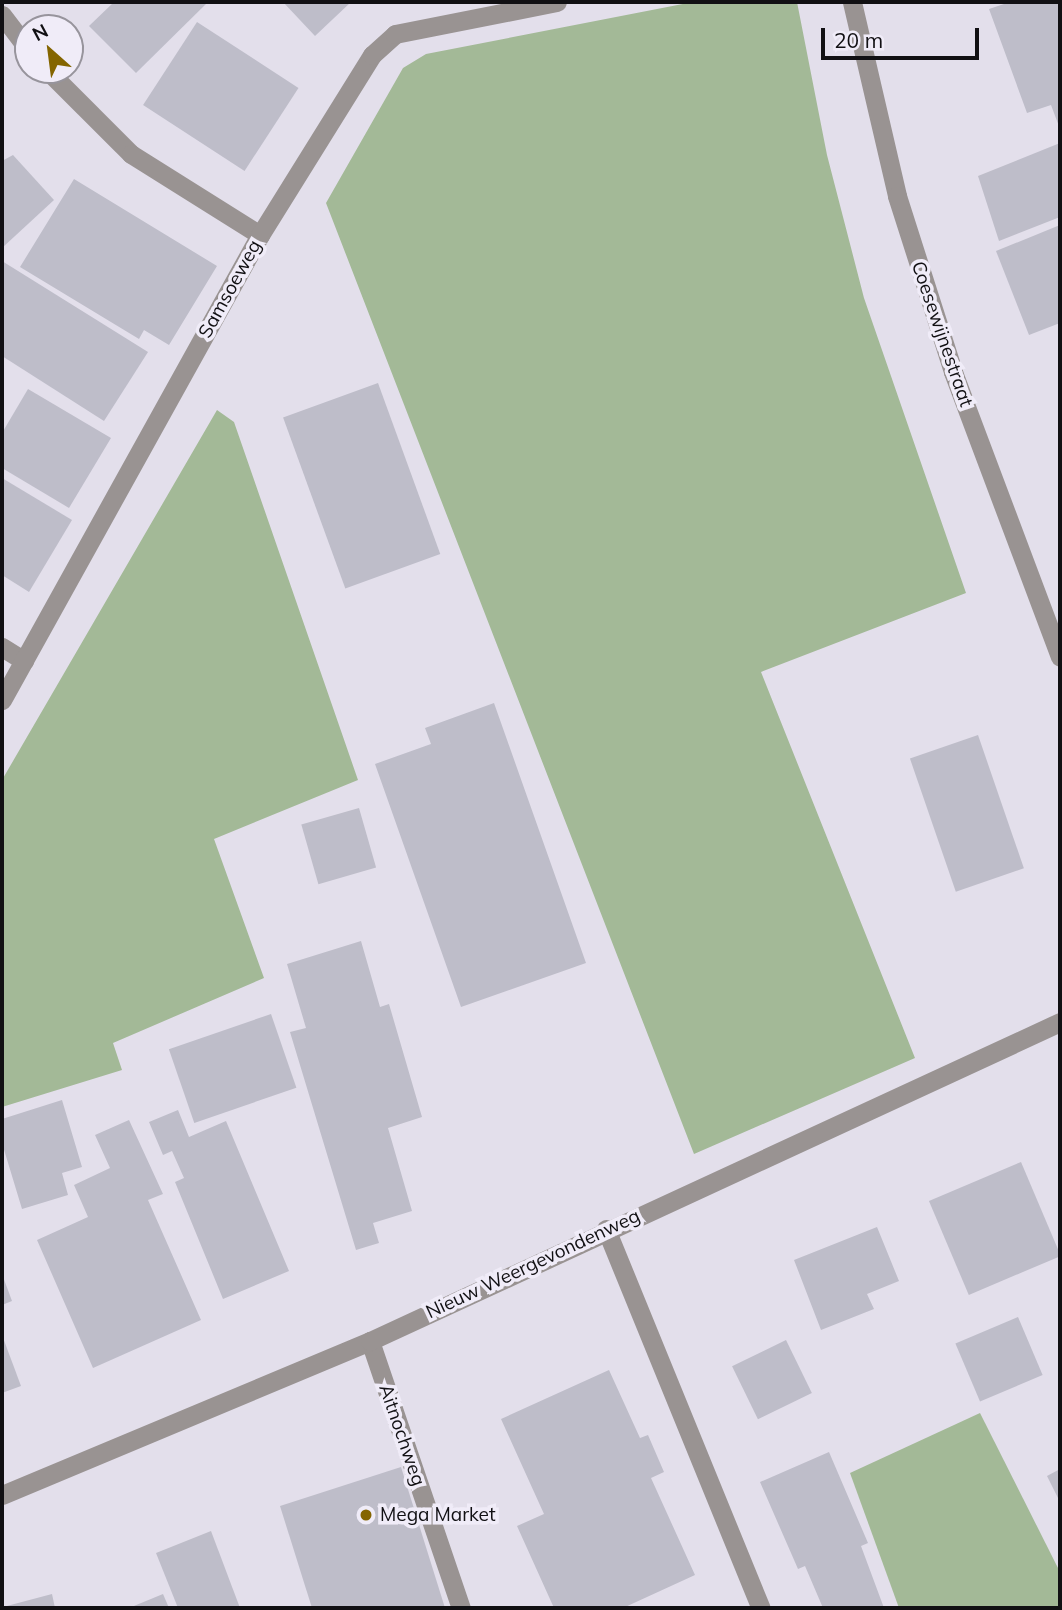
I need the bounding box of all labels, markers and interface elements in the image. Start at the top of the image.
north arrow [14,14,84,84]
scale bar [824,14,982,58]
text: N [28,18,52,46]
text: 20 m [834,27,883,53]
street label: Samsoeweg [194,236,266,342]
street label: Coesewijnestraat [906,258,978,410]
street label: Nieuw Weergevondenweg [422,1204,644,1324]
street label: Aitnochweg [374,1381,430,1489]
place label: Mega Market [380,1504,496,1526]
marker: Mega Market [358,1507,374,1523]

